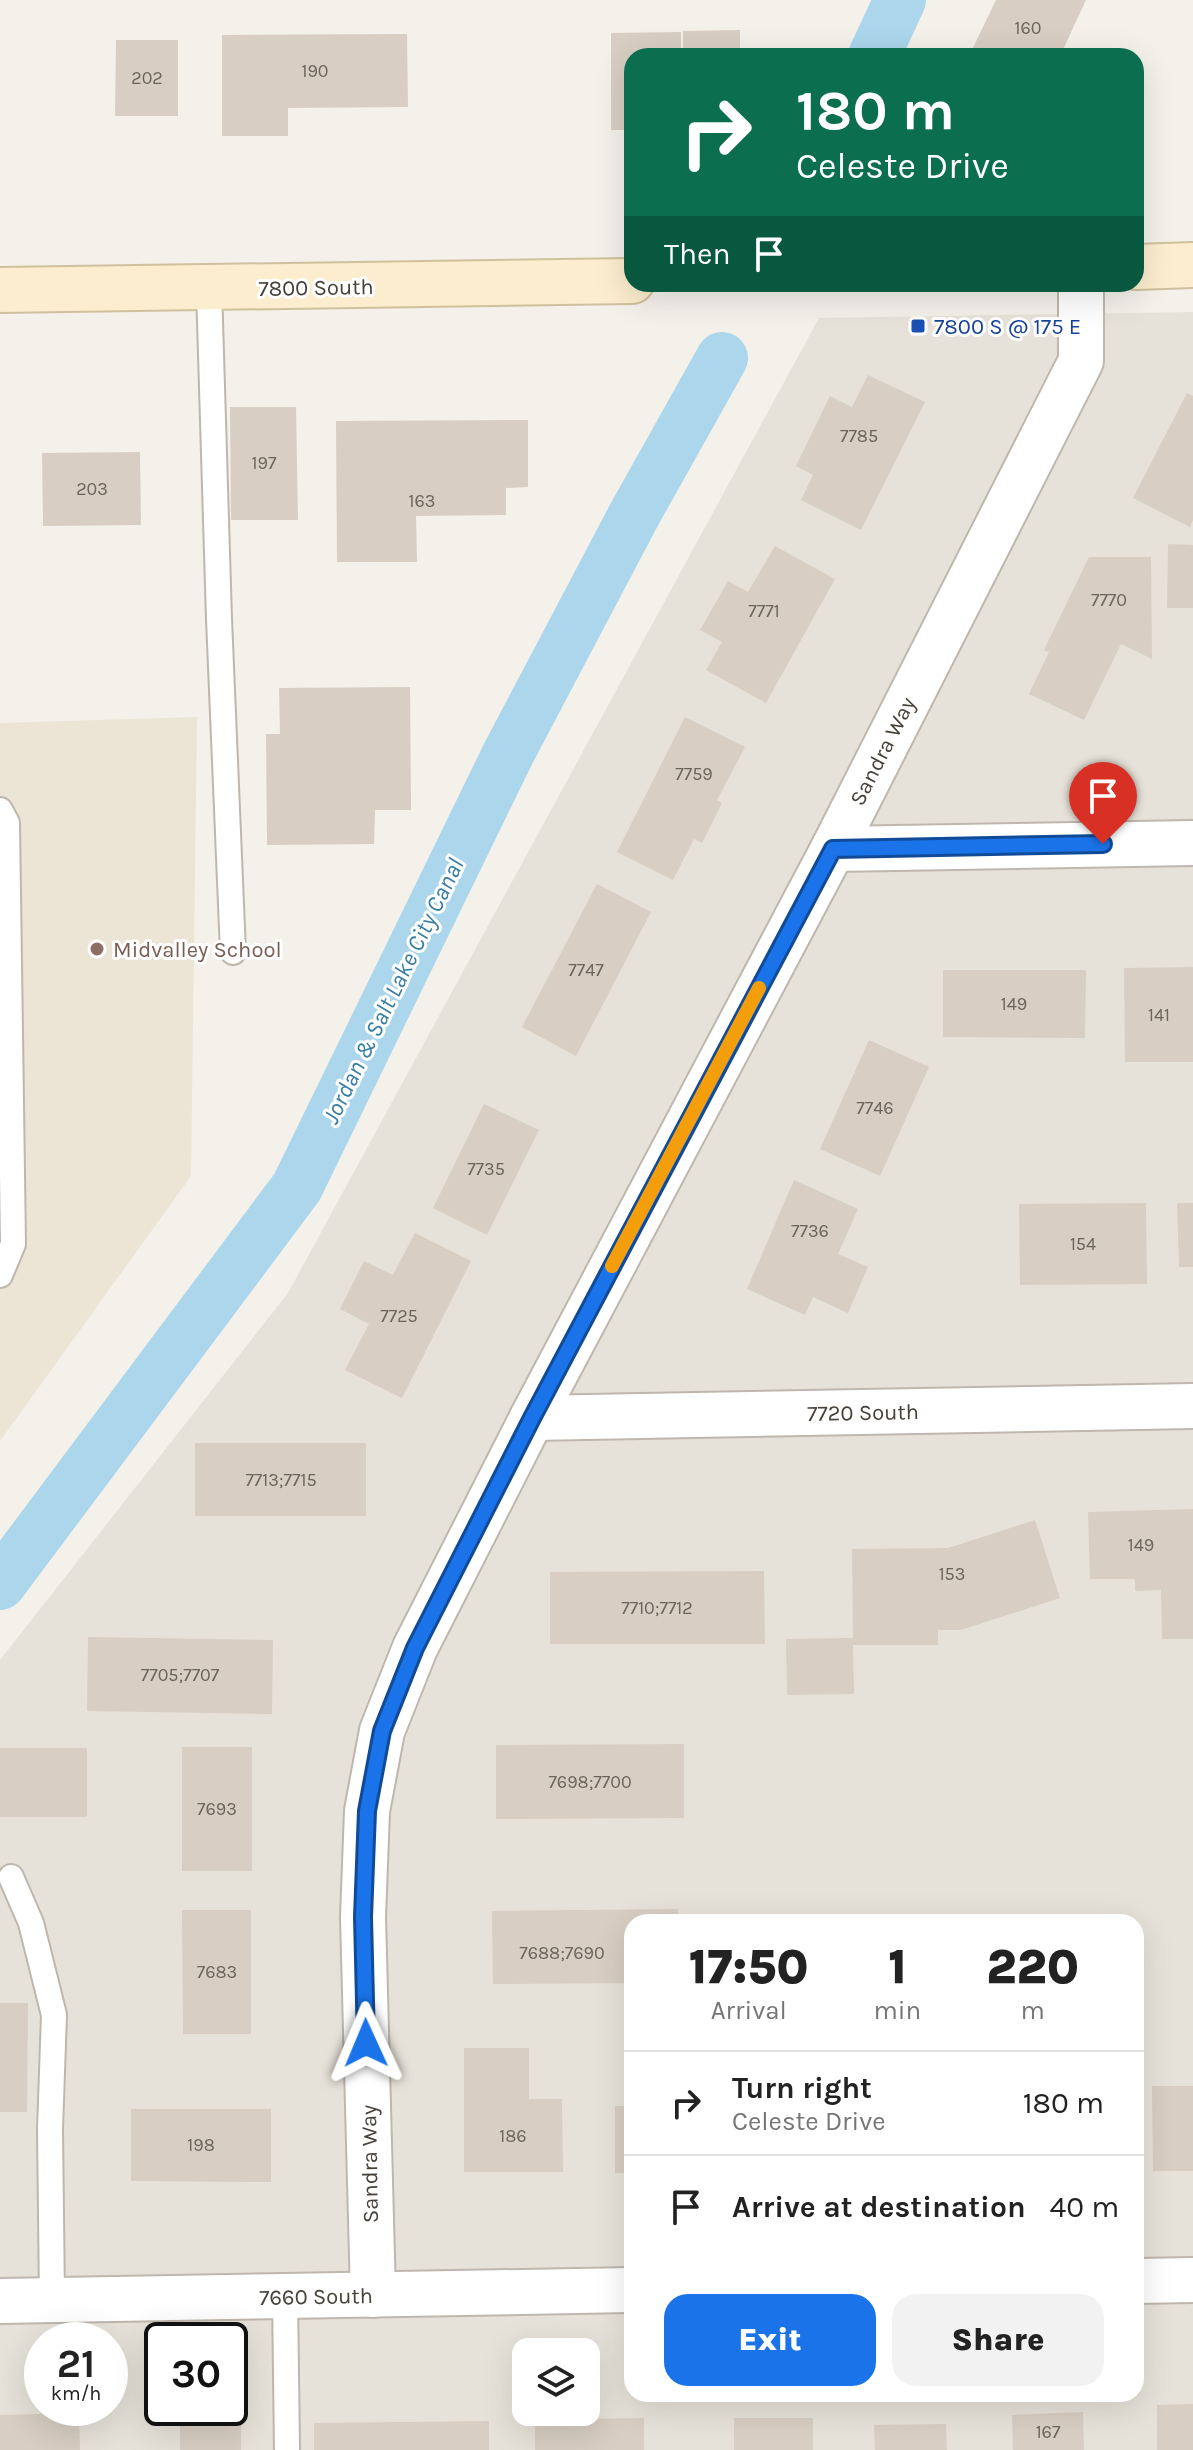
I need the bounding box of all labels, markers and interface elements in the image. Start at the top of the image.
house number: 160 [1015,17,1041,39]
house number: 190 [301,60,329,82]
house number: 202 [131,67,163,89]
text: 180 m [796,78,955,143]
icon: right [664,80,768,184]
text: Celeste Drive [796,145,1009,187]
icon: arrive [747,232,791,276]
text: Then [664,236,731,272]
street label: 7800 South [258,274,374,302]
place label: 7800 S @ 175 E [934,314,1081,340]
marker: 7800 S @ 175 E [909,317,927,335]
house number: 7785 [840,425,878,447]
house number: 197 [252,452,277,474]
house number: 203 [76,478,108,500]
house number: 163 [409,490,435,512]
house number: 7770 [1091,589,1127,611]
house number: 7771 [748,600,780,622]
street label: Sandra Way [844,693,921,810]
pin [1069,762,1137,844]
house number: 7759 [675,763,713,785]
icon: arrive [1081,774,1125,818]
water label: Jordan & Salt Lake City Canal [316,854,470,1128]
place label: Midvalley School [113,937,282,963]
marker: Midvalley School [88,940,106,958]
house number: 7747 [568,959,604,981]
house number: 149 [1001,993,1027,1015]
house number: 141 [1148,1004,1170,1026]
house number: 7746 [856,1097,894,1119]
house number: 7735 [467,1158,505,1180]
house number: 7736 [791,1220,829,1242]
house number: 154 [1070,1233,1096,1255]
house number: 7725 [380,1305,418,1327]
street label: 7720 South [807,1399,919,1427]
house number: 7713;7715 [245,1469,317,1491]
house number: 149 [1128,1534,1154,1556]
house number: 153 [939,1563,965,1585]
house number: 7710;7712 [621,1597,693,1619]
house number: 7705;7707 [141,1664,220,1686]
house number: 7698;7700 [548,1771,632,1793]
house number: 7693 [197,1798,237,1820]
text: 17:50 [689,1939,809,1995]
text: 1 [888,1939,907,1995]
text: 220 [986,1939,1079,1995]
house number: 7688;7690 [519,1942,605,1964]
house number: 7683 [197,1961,237,1983]
text: Arrival [711,1995,787,2026]
text: min [874,1995,921,2026]
text: m [1020,1995,1045,2026]
position arrow [324,2001,408,2085]
text: Turn right [732,2070,872,2106]
icon: right [664,2081,708,2125]
text: 180 m [1023,2085,1104,2121]
street label: Sandra Way [356,2105,384,2223]
text: Celeste Drive [732,2106,886,2137]
house number: 186 [499,2125,527,2147]
house number: 198 [187,2134,215,2156]
icon: arrive [664,2185,708,2229]
text: Arrive at destination [732,2189,1026,2225]
text: 40 m [1050,2189,1119,2225]
street label: 7660 South [259,2283,373,2311]
button: Exit [664,2294,876,2386]
button: Share [892,2294,1104,2386]
speed limit sign: 30 [144,2322,248,2426]
map controls [512,2338,600,2426]
button: layers [512,2338,600,2426]
text: 21 [57,2340,95,2387]
text: km/h [51,2382,101,2405]
house number: 167 [1036,2421,1061,2443]

